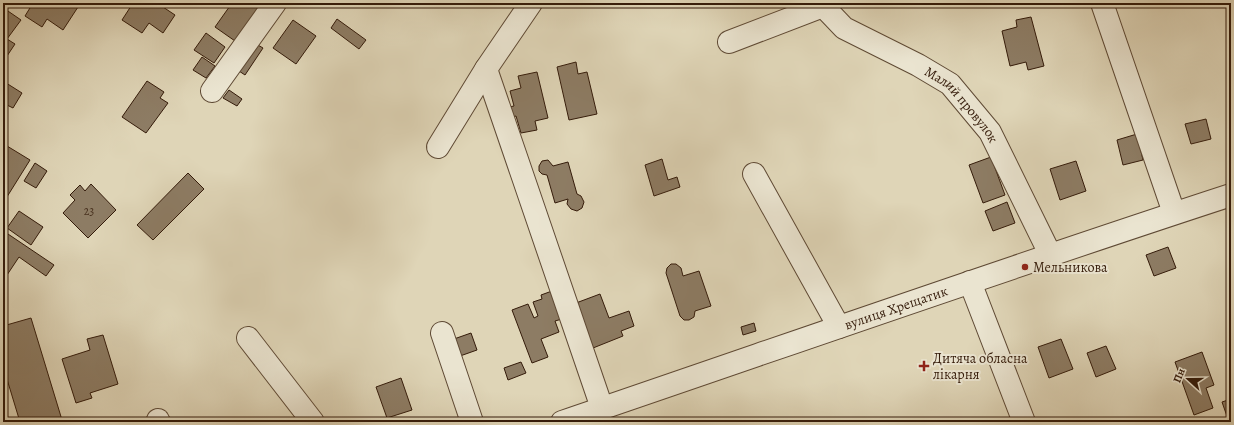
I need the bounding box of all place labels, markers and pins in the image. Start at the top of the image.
place label: Мельникова [1033,258,1108,277]
marker: Мельникова [1020,262,1030,272]
place label: Дитяча обласна лікарня [933,349,1028,384]
marker: Дитяча обласна лікарня [918,360,930,372]

